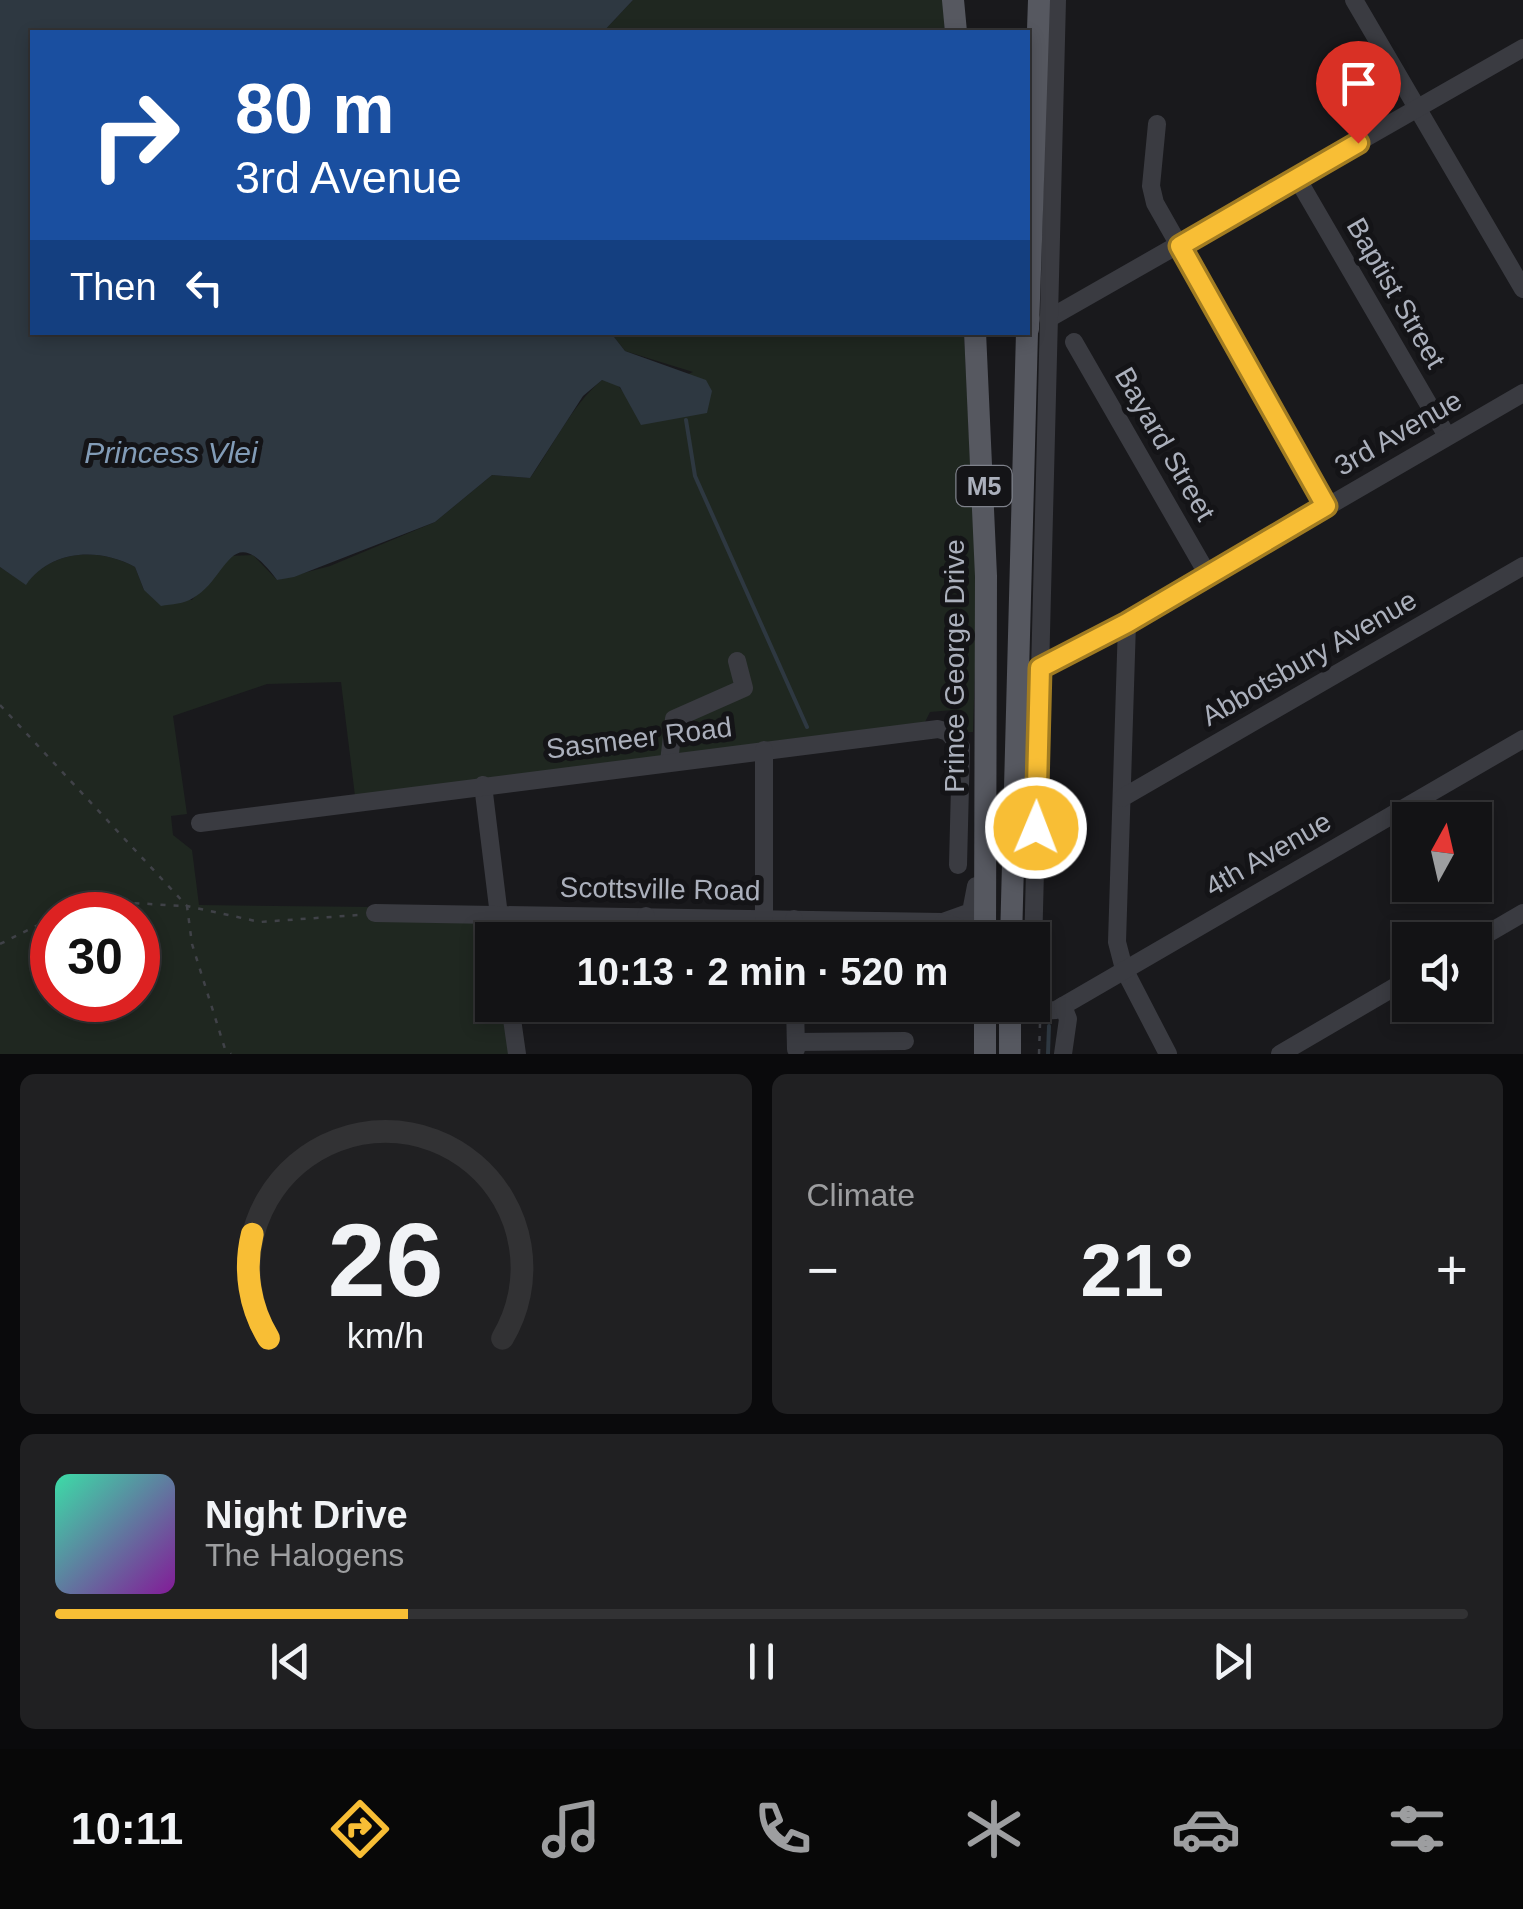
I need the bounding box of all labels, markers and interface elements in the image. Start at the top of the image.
pin [1316,41,1401,144]
icon: arrive [1331,56,1386,111]
icon: right [70,70,200,200]
text: 80 m [235,70,395,148]
text: 3rd Avenue [235,152,462,203]
street label: Baptist Street [1341,212,1452,374]
icon: left [177,260,232,315]
text: Then [70,266,157,308]
street label: Bayard Street [1109,362,1221,526]
street label: 3rd Avenue [1329,384,1467,482]
water label: Princess Vlei [84,436,259,469]
road number: M5 [956,466,1012,506]
street label: Prince George Drive [939,539,970,793]
street label: Abbotsbury Avenue [1196,584,1422,732]
street label: Sasmeer Road [544,711,734,765]
position arrow [984,776,1088,880]
north arrow [1392,802,1492,902]
map controls [1392,802,1492,1022]
street label: 4th Avenue [1200,806,1336,902]
street label: Scottsville Road [559,872,761,906]
speed limit sign: 30 [30,892,160,1022]
button: sound [1392,922,1492,1022]
text: 10:13 · 2 min · 520 m [577,951,948,993]
text: Climate [807,1177,915,1213]
text: 26 [328,1202,444,1318]
text: 21° [1081,1228,1194,1312]
text: − [807,1239,839,1301]
text: + [1436,1239,1468,1301]
text: km/h [347,1316,424,1356]
text: Night Drive [205,1494,408,1536]
text: The Halogens [205,1537,404,1573]
icon: previous [263,1634,318,1689]
icon: pause [734,1634,789,1689]
icon: next [1205,1634,1260,1689]
icon: directions [325,1794,395,1864]
icon: music [536,1794,606,1864]
icon: phone [748,1794,818,1864]
icon: climate [959,1794,1029,1864]
icon: car [1171,1794,1241,1864]
icon: filters [1382,1794,1452,1864]
text: 10:11 [71,1803,183,1854]

